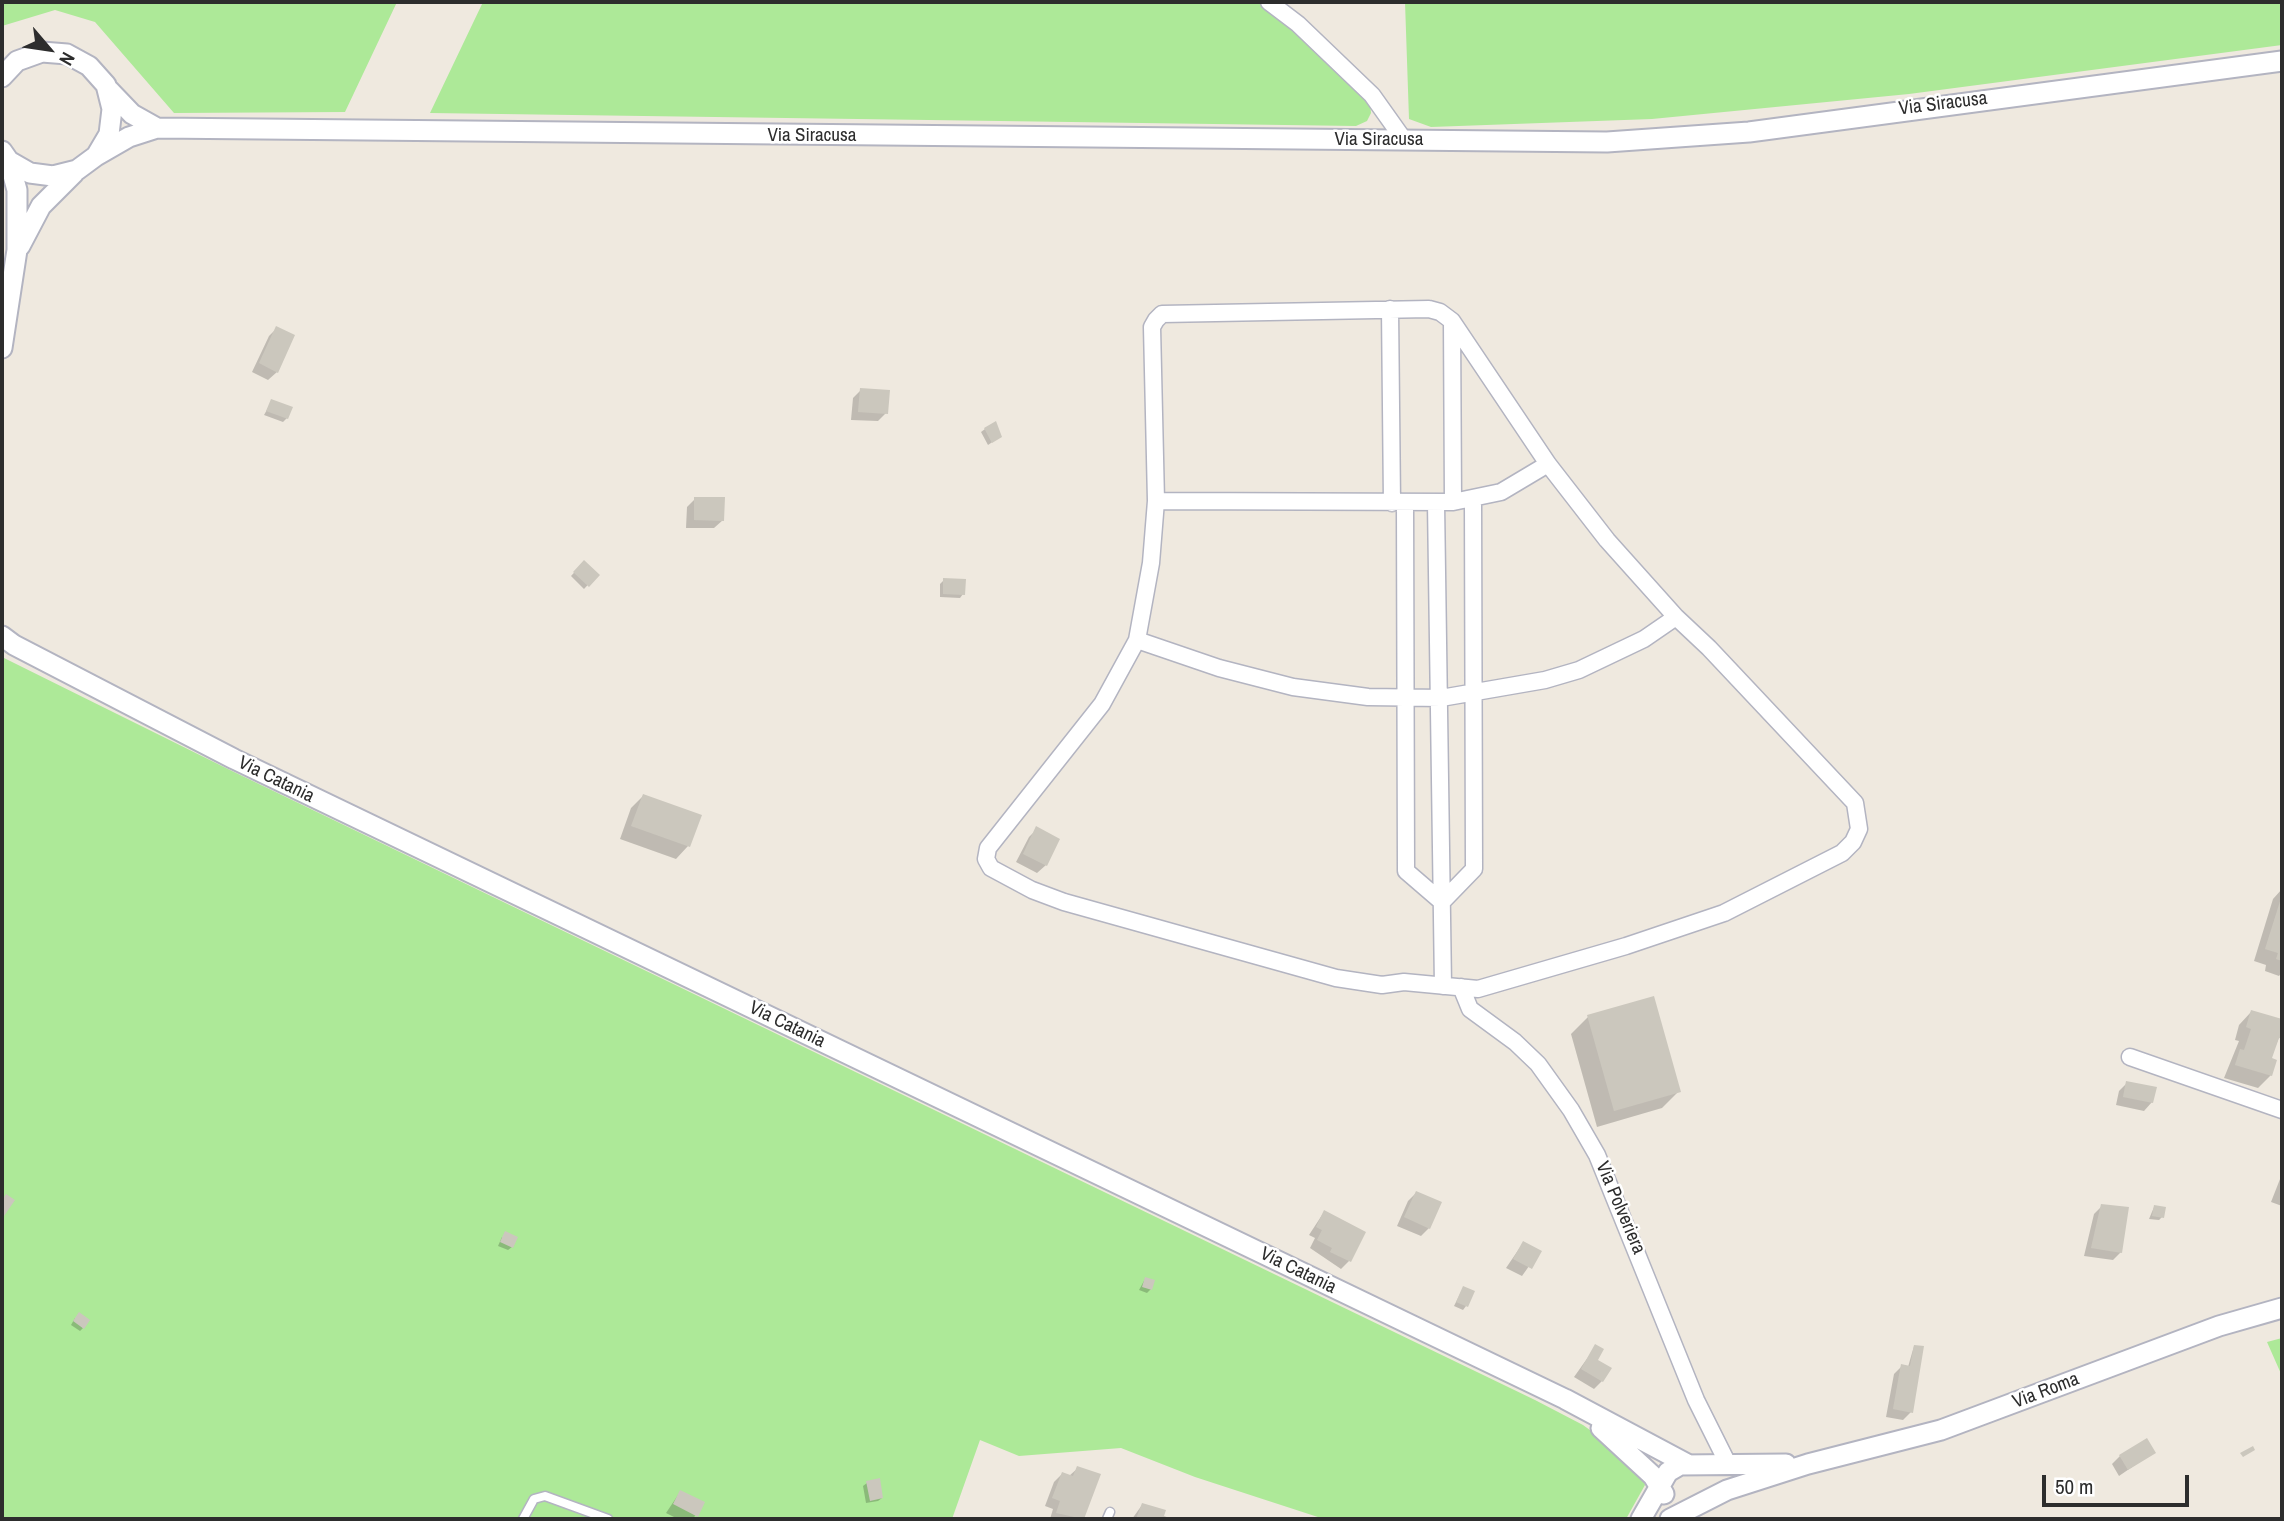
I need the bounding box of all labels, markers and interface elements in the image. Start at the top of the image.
north arrow [14,14,84,84]
text: N [53,48,81,70]
street label: Via Siracusa [1897,87,1989,121]
street label: Via Siracusa [768,125,856,147]
street label: Via Siracusa [1335,129,1423,151]
street label: Via Catania [234,752,318,808]
street label: Via Catania [745,997,829,1053]
street label: Via Polveriera [1590,1158,1650,1258]
street label: Via Catania [1256,1243,1340,1299]
street label: Via Roma [2010,1368,2082,1414]
scale bar [2046,1462,2193,1506]
text: 50 m [2055,1472,2093,1501]

